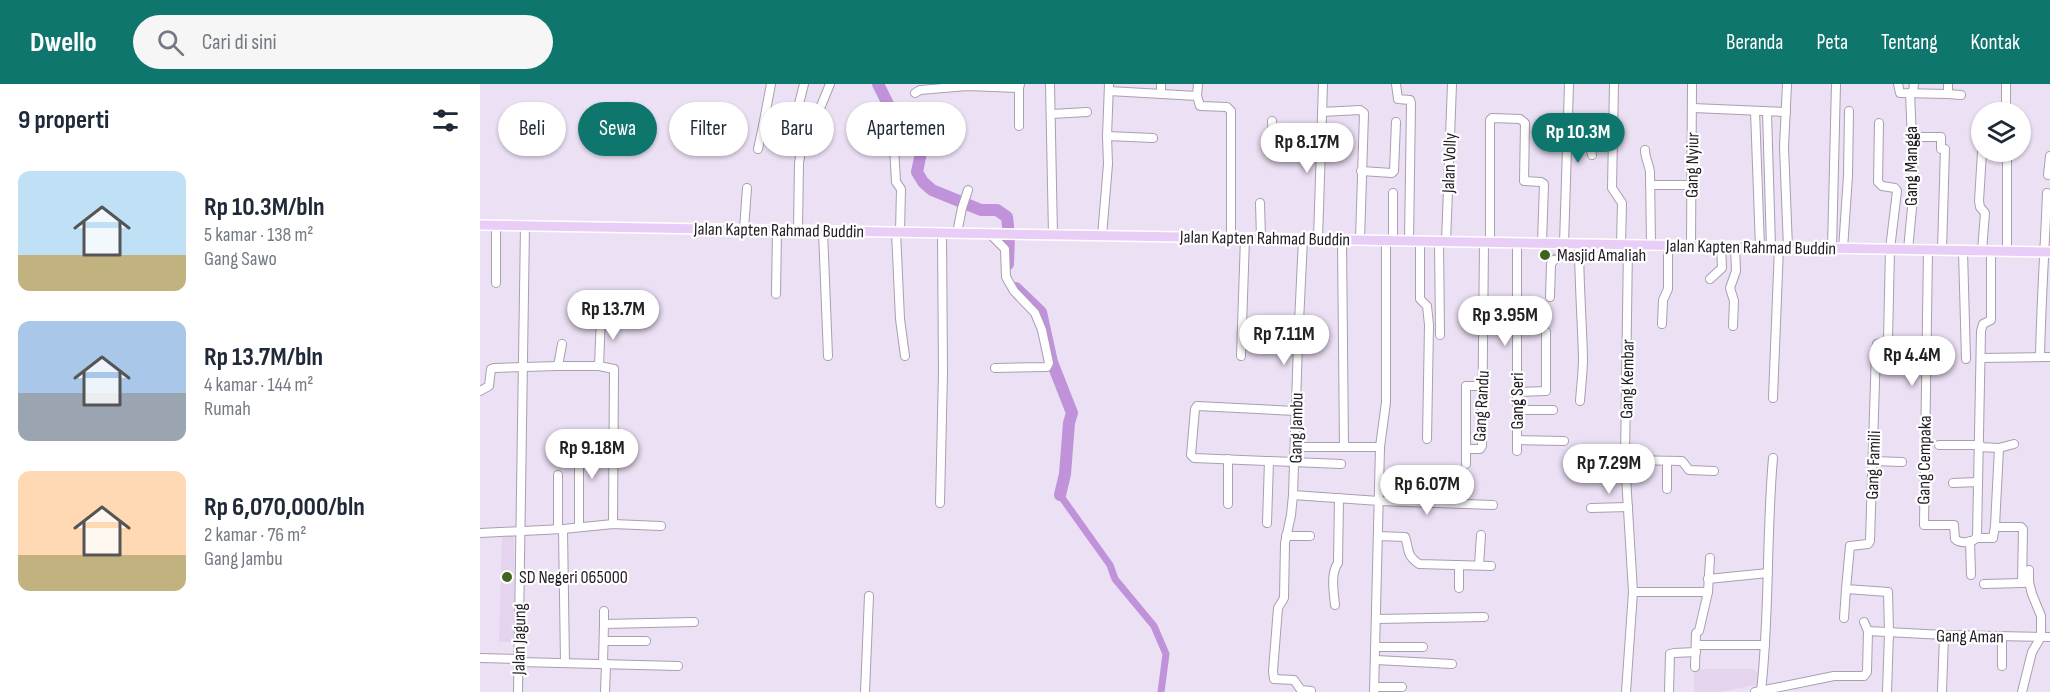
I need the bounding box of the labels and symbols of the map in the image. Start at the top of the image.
pin: Rp 10.3M [1516,113,1640,164]
pin: Rp 8.17M [1245,123,1369,174]
street label: Gang Mangga [1901,126,1922,206]
street label: Gang Nyiur [1681,132,1704,198]
street label: Jalan Volly [1438,133,1461,194]
street label: Jalan Kapten Rahmad Buddin [693,218,864,242]
street label: Jalan Kapten Rahmad Buddin [1179,226,1350,250]
street label: Jalan Kapten Rahmad Buddin [1665,235,1836,259]
place label: Masjid Amaliah [1557,245,1646,266]
marker: Masjid Amaliah [1538,248,1552,262]
pin: Rp 13.7M [551,290,675,341]
pin: Rp 3.95M [1443,296,1567,347]
pin: Rp 7.11M [1222,315,1346,366]
pin: Rp 4.4M [1857,336,1967,387]
street label: Gang Kembar [1616,339,1639,419]
street label: Gang Randu [1469,370,1494,442]
street label: Gang Seri [1507,372,1528,430]
street label: Gang Jambu [1285,392,1308,464]
street label: Gang Cempaka [1913,415,1936,505]
pin: Rp 9.18M [530,429,654,480]
street label: Gang Famili [1862,430,1885,500]
pin: Rp 7.29M [1547,444,1671,495]
pin: Rp 6.07M [1365,465,1489,516]
place label: SD Negeri 065000 [519,567,628,588]
marker: SD Negeri 065000 [500,570,514,584]
street label: Jalan Jagung [508,603,531,676]
street label: Gang Aman [1936,625,2004,648]

